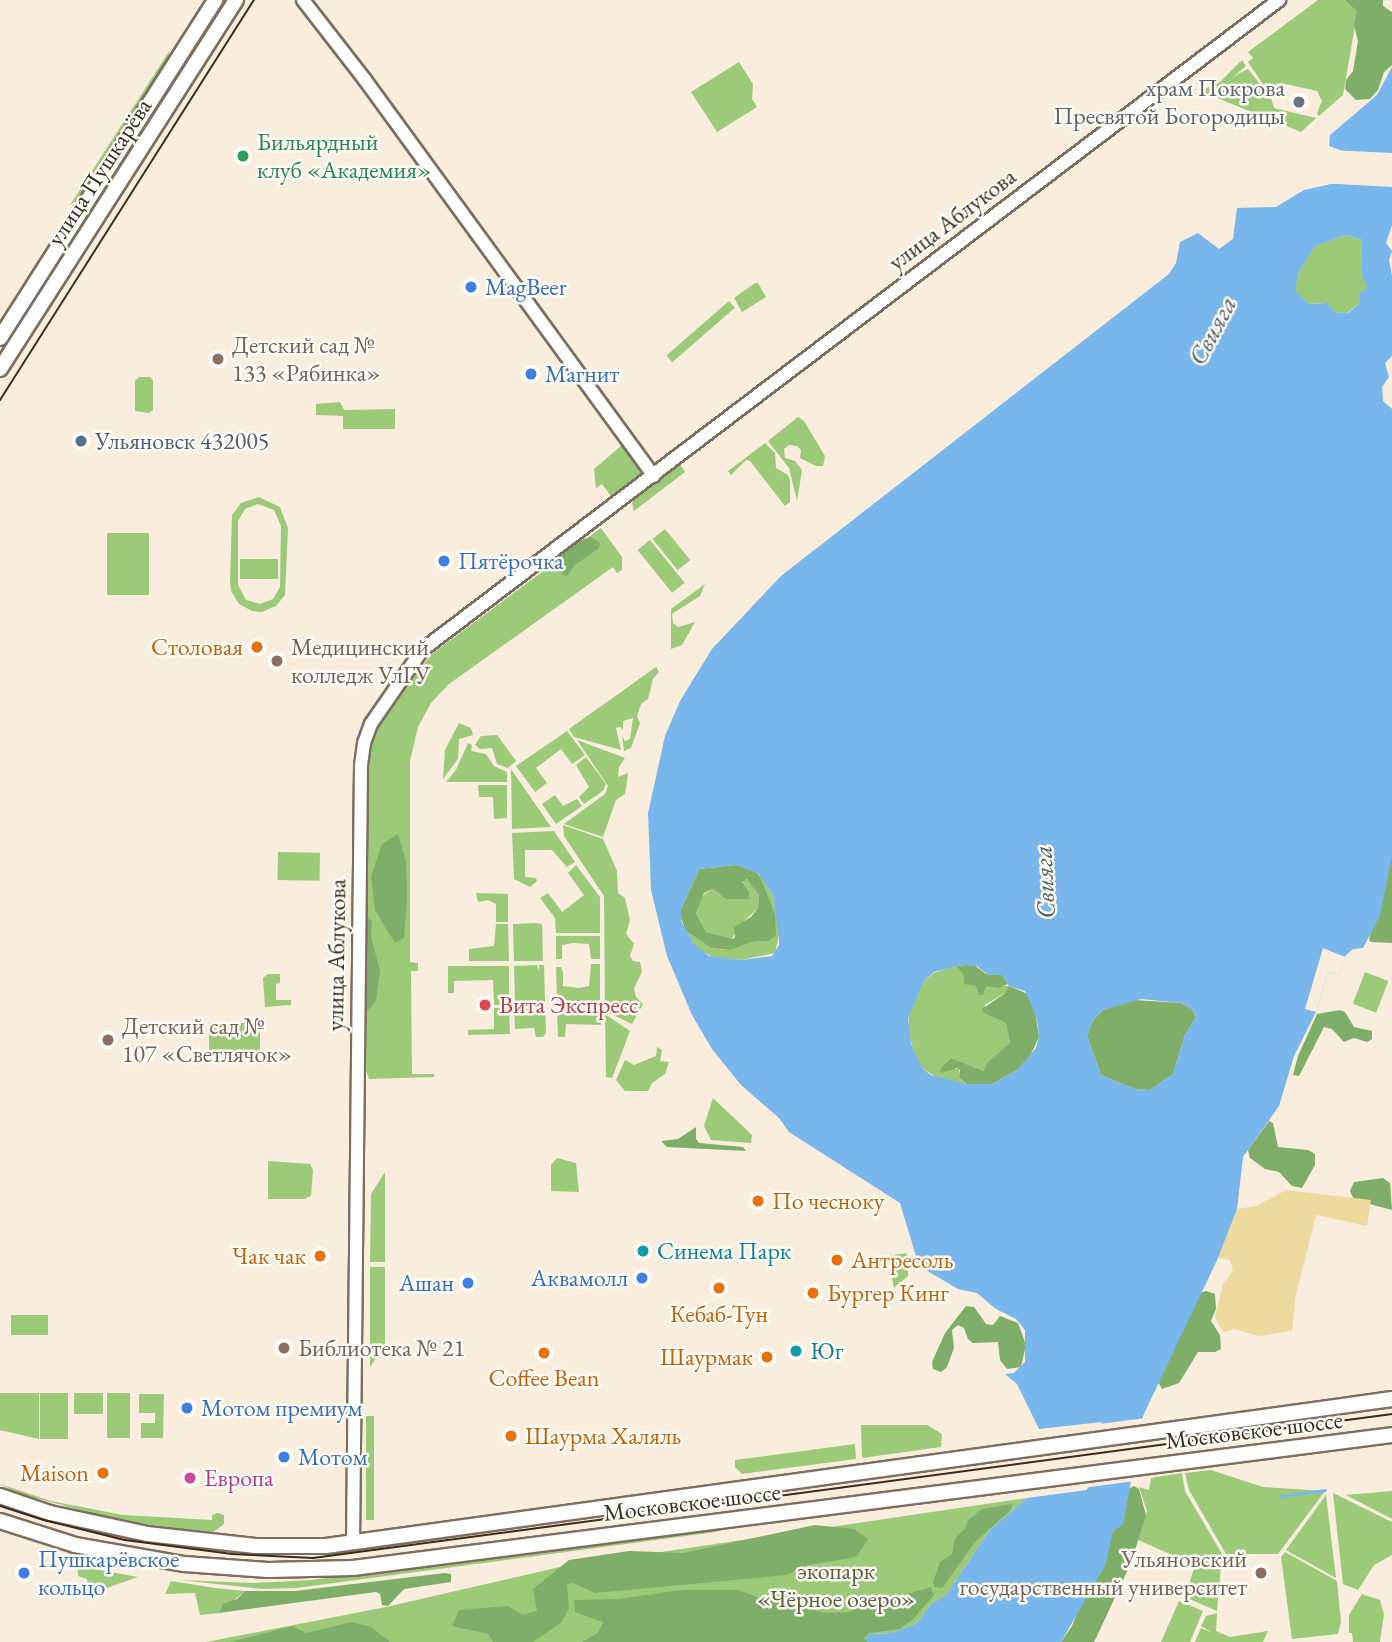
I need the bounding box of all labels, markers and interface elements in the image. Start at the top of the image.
place label: храм Покрова Пресвятой Богородицы [1053,74,1285,130]
street label: улица Пушкарёва [41,93,157,251]
marker: храм Покрова Пресвятой Богородицы [1291,94,1307,110]
place label: Бильярдный клуб «Академия» [257,128,431,184]
marker: Бильярдный клуб «Академия» [235,148,251,164]
street label: улица Аблукова [883,162,1021,276]
place label: MagBeer [485,273,567,301]
marker: MagBeer [463,279,479,295]
water label: Свияга [1182,291,1244,371]
place label: Детский сад № 133 «Рябинка» [232,331,381,387]
marker: Детский сад № 133 «Рябинка» [210,351,226,367]
place label: Магнит [545,360,619,388]
marker: Магнит [523,366,539,382]
place label: Ульяновск 432005 [95,427,269,455]
marker: Ульяновск 432005 [73,433,89,449]
place label: Пятёрочка [458,547,564,575]
marker: Пятёрочка [436,553,452,569]
place label: Столовая [151,633,243,661]
place label: Медицинский колледж УлГУ [291,633,430,689]
marker: Столовая [249,639,265,655]
marker: Медицинский колледж УлГУ [269,653,285,669]
water label: Свияга [1028,845,1062,919]
street label: улица Аблукова [320,879,352,1031]
place label: Вита Экспресс [499,991,639,1019]
marker: Вита Экспресс [477,997,493,1013]
place label: Детский сад № 107 «Светлячок» [122,1012,292,1068]
marker: Детский сад № 107 «Светлячок» [100,1032,116,1048]
place label: По чесноку [772,1187,884,1215]
marker: По чесноку [750,1193,766,1209]
place label: Синема Парк [657,1237,791,1265]
place label: Чак чак [232,1242,306,1270]
marker: Синема Парк [635,1243,651,1259]
place label: Антресоль [851,1246,953,1274]
marker: Чак чак [312,1248,328,1264]
marker: Антресоль [829,1252,845,1268]
place label: Аквамолл [531,1264,628,1292]
place label: Ашан [399,1269,454,1297]
marker: Аквамолл [634,1270,650,1286]
marker: Ашан [460,1275,476,1291]
place label: Бургер Кинг [827,1279,949,1307]
marker: Кебаб-Тун [711,1280,727,1296]
marker: Бургер Кинг [805,1285,821,1301]
place label: Кебаб-Тун [670,1300,768,1328]
place label: Библиотека № 21 [298,1334,465,1362]
place label: Юг [810,1337,843,1365]
marker: Библиотека № 21 [276,1340,292,1356]
place label: Шаурмак [660,1343,753,1371]
marker: Юг [788,1343,804,1359]
marker: Coffee Bean [536,1345,552,1361]
marker: Шаурмак [759,1349,775,1365]
place label: Coffee Bean [488,1364,600,1392]
place label: Мотом премиум [201,1394,362,1422]
marker: Мотом премиум [179,1400,195,1416]
street label: Московское шоссе [1164,1405,1344,1455]
place label: Шаурма Халяль [525,1422,681,1450]
marker: Шаурма Халяль [503,1428,519,1444]
place label: Мотом [298,1443,368,1471]
marker: Мотом [276,1449,292,1465]
place label: Maison [20,1459,89,1487]
place label: Европа [204,1464,274,1492]
marker: Maison [95,1465,111,1481]
marker: Европа [182,1470,198,1486]
street label: Московское шоссе [602,1477,782,1527]
place label: Пушкарёвское кольцо [38,1545,179,1601]
place label: Ульяновский государственный университет [959,1545,1247,1601]
park label: экопарк «Чёрное озеро» [757,1557,915,1613]
marker: Пушкарёвское кольцо [16,1565,32,1581]
marker: Ульяновский государственный университет [1253,1565,1269,1581]

